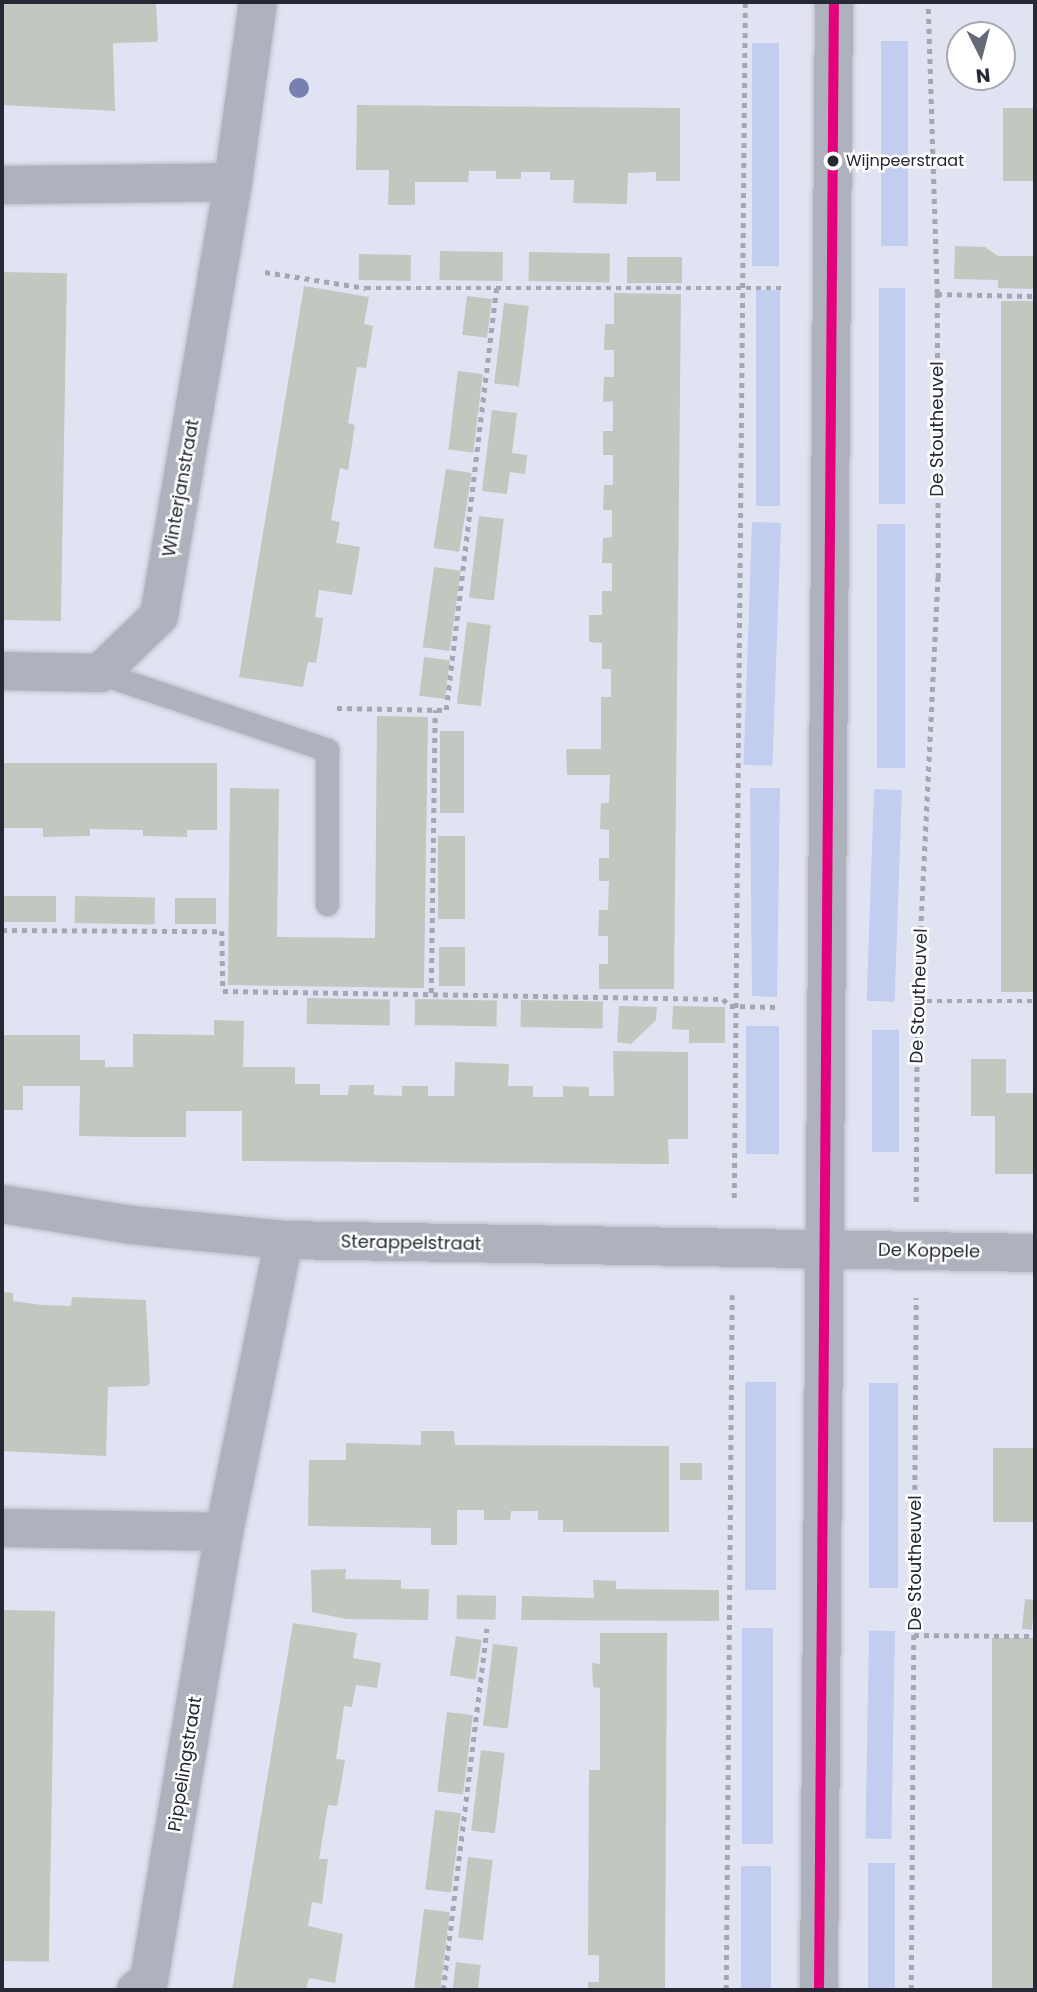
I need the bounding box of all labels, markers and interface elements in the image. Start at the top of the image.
north arrow [946,21,1016,91]
text: N [975,61,992,90]
place label: Wijnpeerstraat [846,151,964,171]
marker: Wijnpeerstraat [826,154,840,168]
street label: De Stoutheuvel [926,361,948,497]
street label: Winterjanstraat [158,417,204,559]
street label: De Stoutheuvel [906,928,932,1064]
street label: Sterappelstraat [341,1231,481,1255]
street label: De Koppele [878,1239,980,1263]
street label: De Stoutheuvel [904,1495,926,1631]
street label: Pippelingstraat [164,1695,206,1833]

